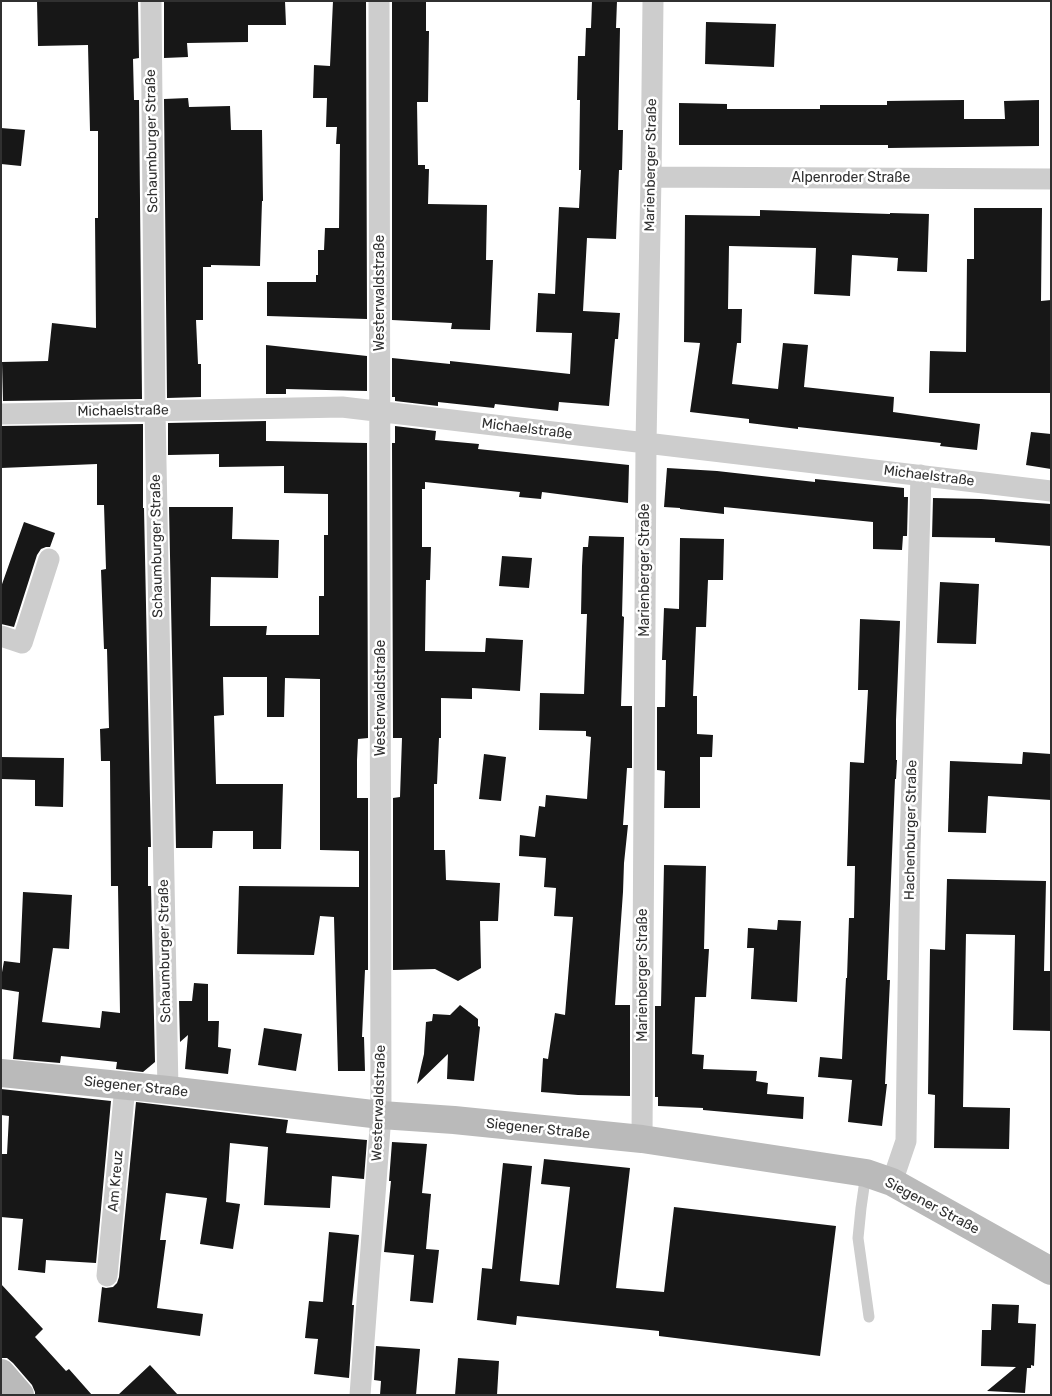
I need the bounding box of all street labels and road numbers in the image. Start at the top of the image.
street label: Schaumburger Straße [142,69,162,213]
street label: Marienberger Straße [641,98,661,232]
street label: Alpenroder Straße [792,170,910,186]
street label: Westerwaldstraße [372,235,388,351]
street label: Michaelstraße [77,402,169,420]
street label: Michaelstraße [481,415,573,443]
street label: Michaelstraße [883,462,975,490]
street label: Schaumburger Straße [147,474,167,618]
street label: Marienberger Straße [637,503,653,637]
street label: Westerwaldstraße [373,640,389,756]
street label: Hachenburger Straße [901,760,921,900]
street label: Schaumburger Straße [155,879,175,1023]
street label: Marienberger Straße [635,908,651,1042]
street label: Westerwaldstraße [369,1044,389,1162]
street label: Siegener Straße [83,1073,189,1101]
street label: Siegener Straße [485,1115,591,1143]
street label: Am Kreuz [105,1149,127,1213]
street label: Siegener Straße [882,1174,982,1238]

